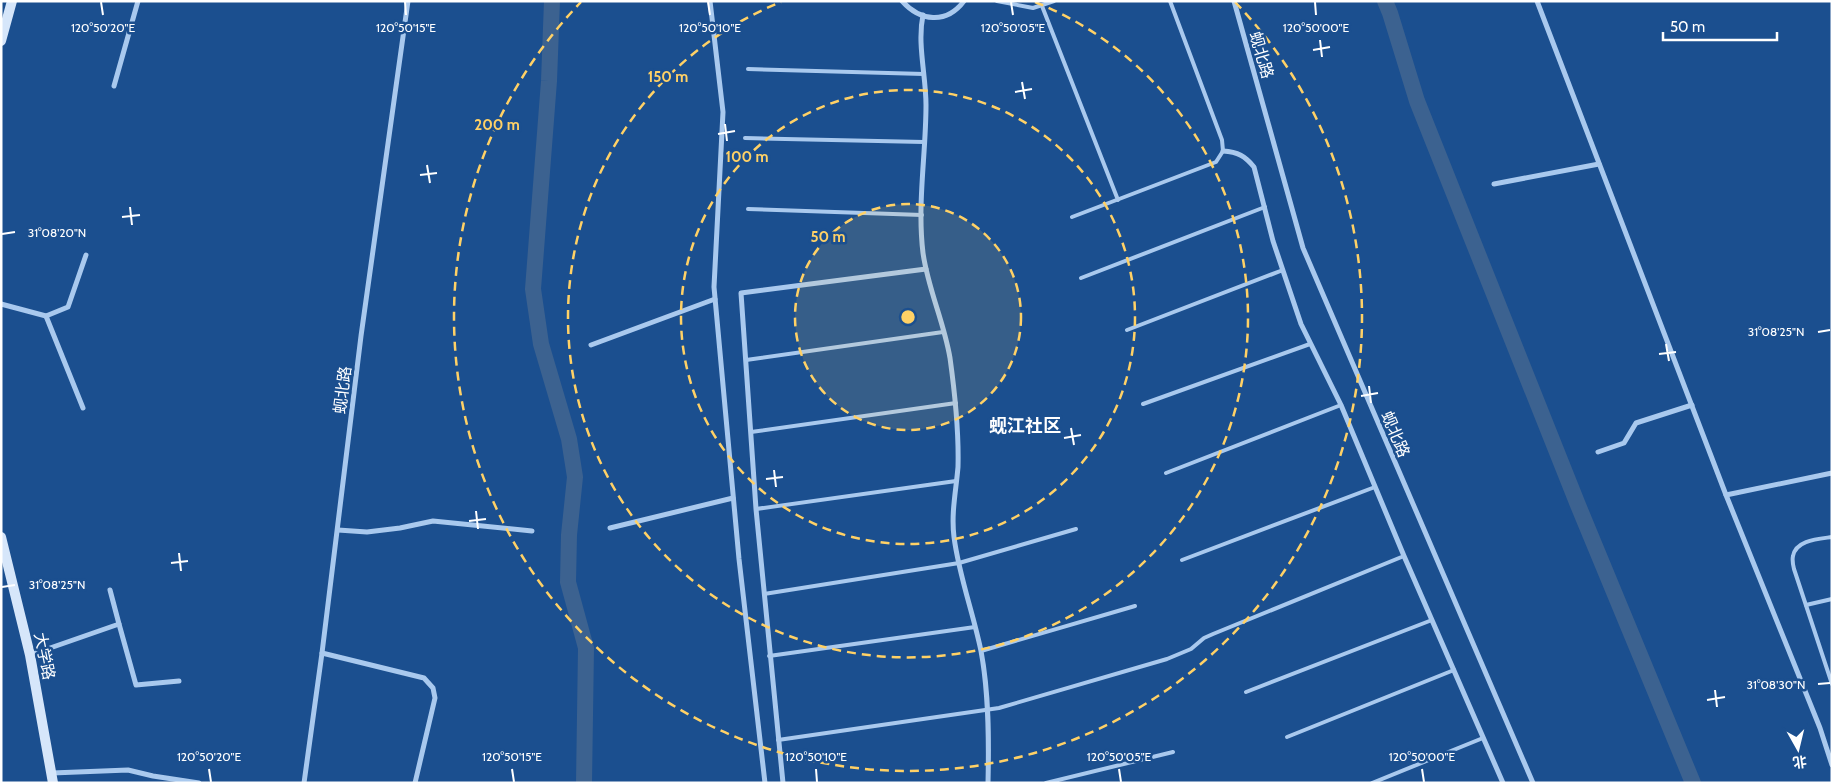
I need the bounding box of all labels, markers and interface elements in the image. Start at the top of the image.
scale bar [1663,10,1777,42]
text: 50 m [1670,18,1705,36]
text: 120°50'20"E [71,20,135,35]
text: 120°50'15"E [376,20,436,35]
text: 120°50'10"E [679,20,741,35]
text: 120°50'05"E [981,20,1046,35]
text: 120°50'00"E [1283,20,1349,35]
street label: 蚬北路 [1246,29,1277,81]
text: 150 m [648,68,688,86]
text: 200 m [474,116,520,134]
text: 100 m [725,148,769,166]
text: 31°08'20"N [28,225,86,240]
text: 50 m [810,228,846,246]
centre of rings [899,308,917,326]
text: 31°08'25"N [1748,324,1804,339]
street label: 蚬北路 [330,365,355,415]
street label: 蚬北路 [1377,408,1414,460]
district label: 蚬江社区 [989,415,1061,437]
text: 31°08'25"N [29,577,85,592]
street label: 大学路 [30,631,59,682]
text: 31°08'30"N [1747,677,1805,692]
north arrow [1773,724,1823,774]
text: 120°50'20"E [177,749,241,764]
text: 120°50'15"E [482,749,542,764]
text: 120°50'10"E [785,749,847,764]
text: 120°50'05"E [1087,749,1152,764]
text: 120°50'00"E [1389,749,1455,764]
text: 北 [1792,752,1808,772]

